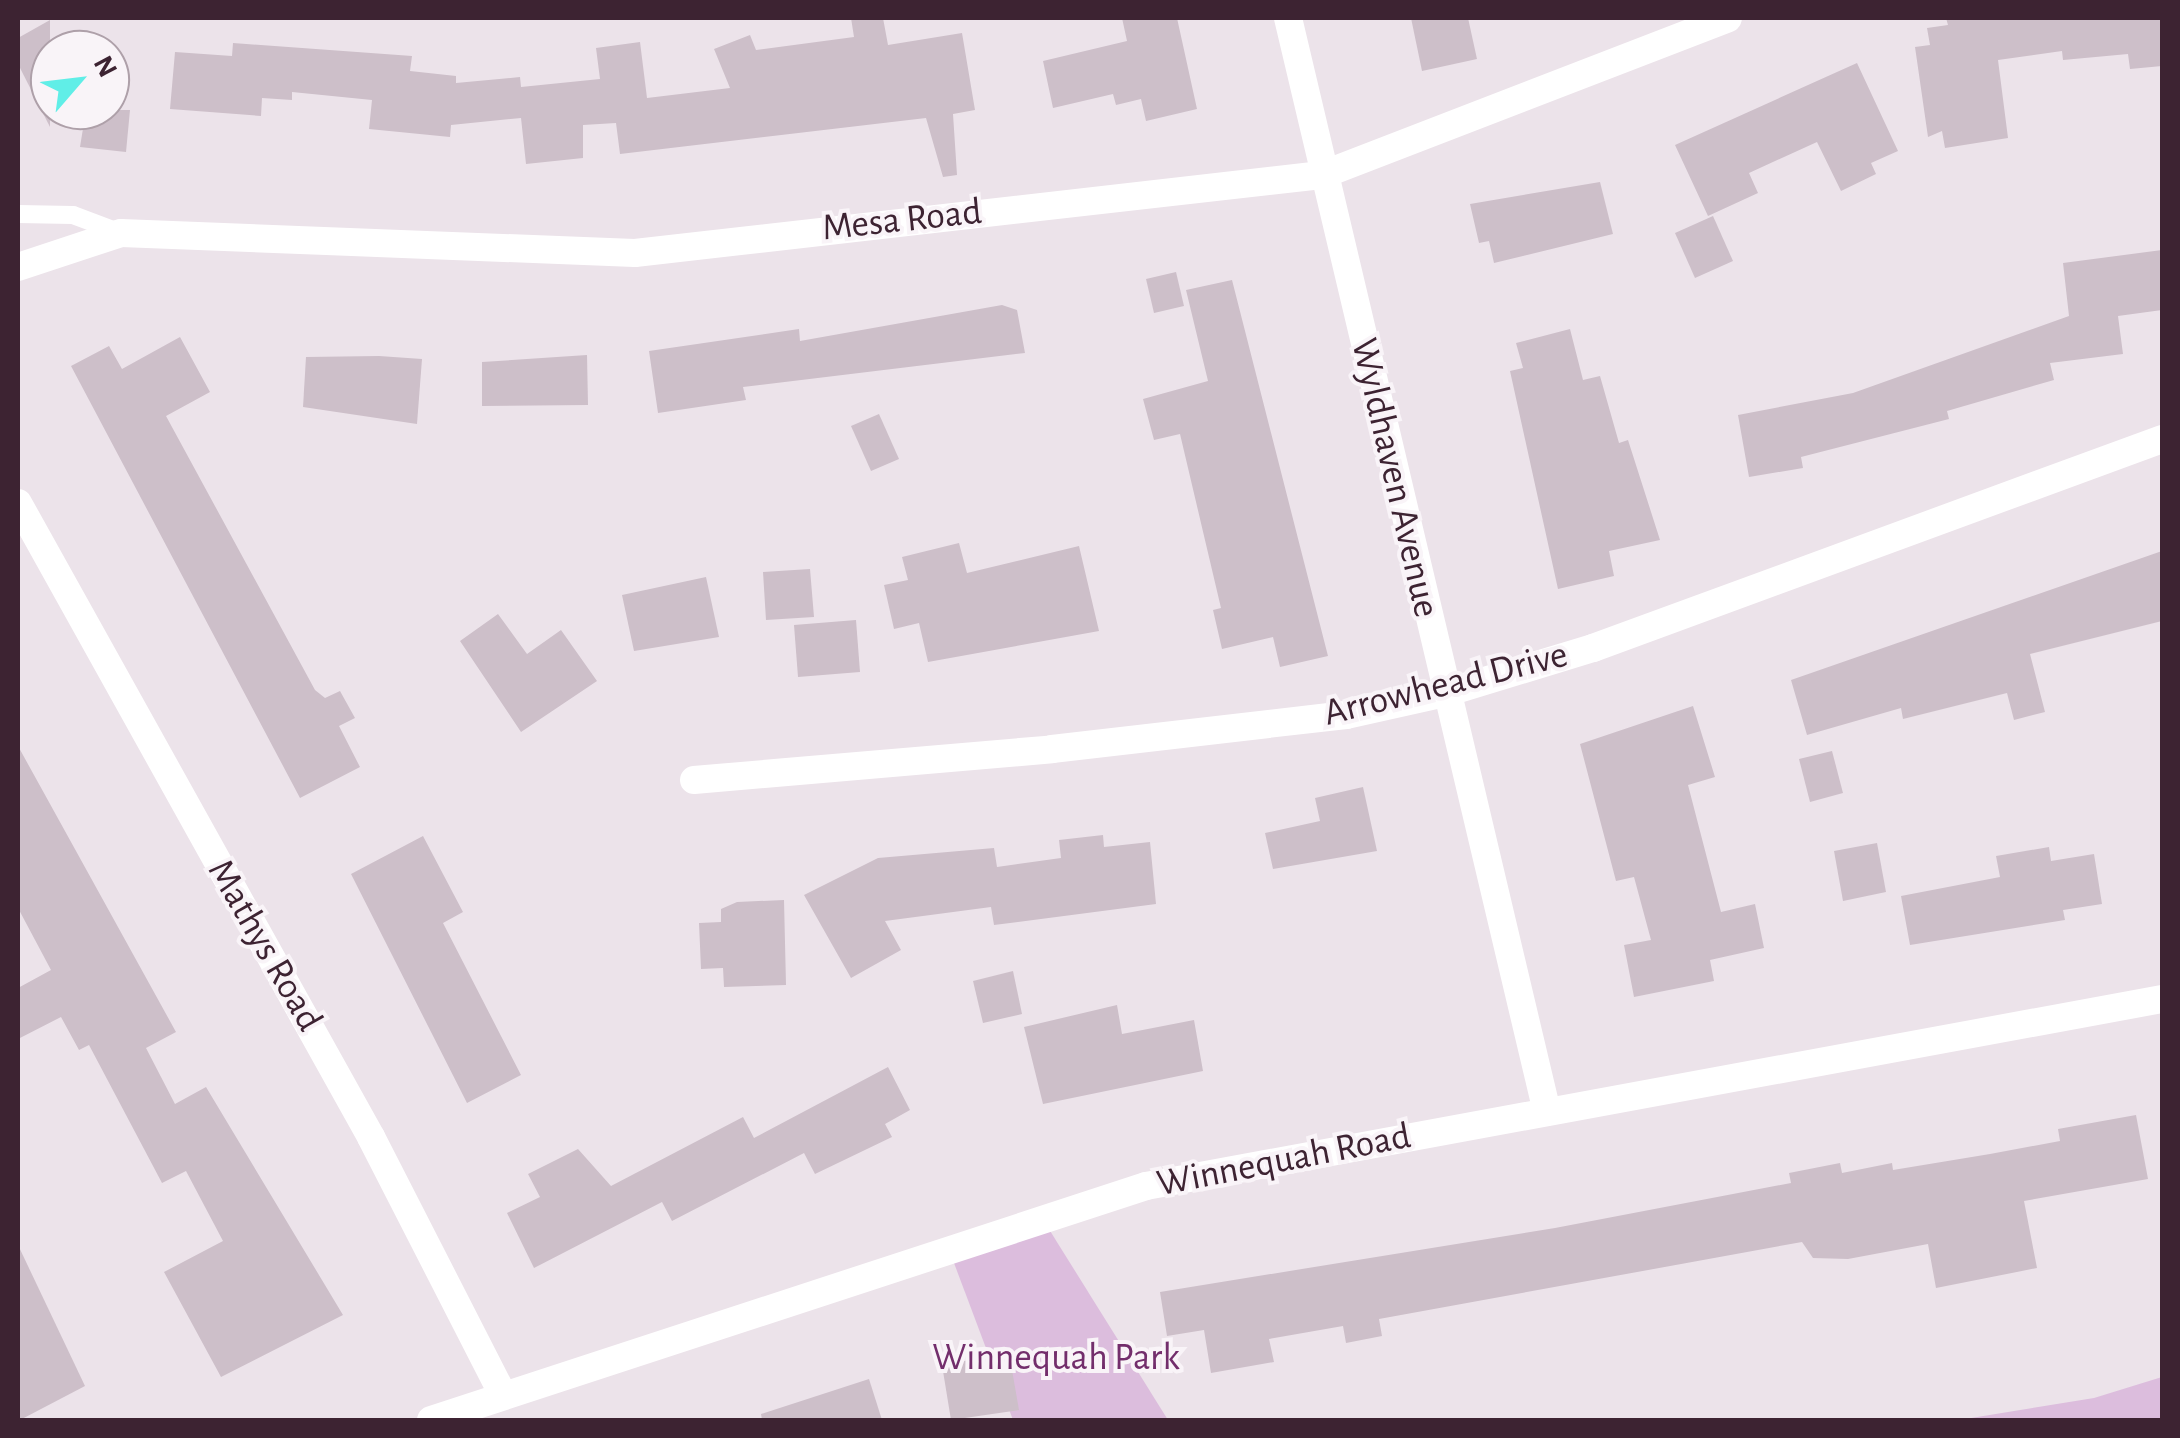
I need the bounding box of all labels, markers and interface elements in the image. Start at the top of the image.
north arrow [30,30,130,130]
text: N [88,52,122,82]
street label: Mesa Road [820,190,984,252]
street label: Wyldhaven Avenue [1340,334,1448,622]
street label: Arrowhead Drive [1319,633,1573,737]
street label: Mathys Road [197,852,331,1040]
street label: Winnequah Road [1153,1114,1415,1208]
park label: Winnequah Park [932,1336,1180,1382]

